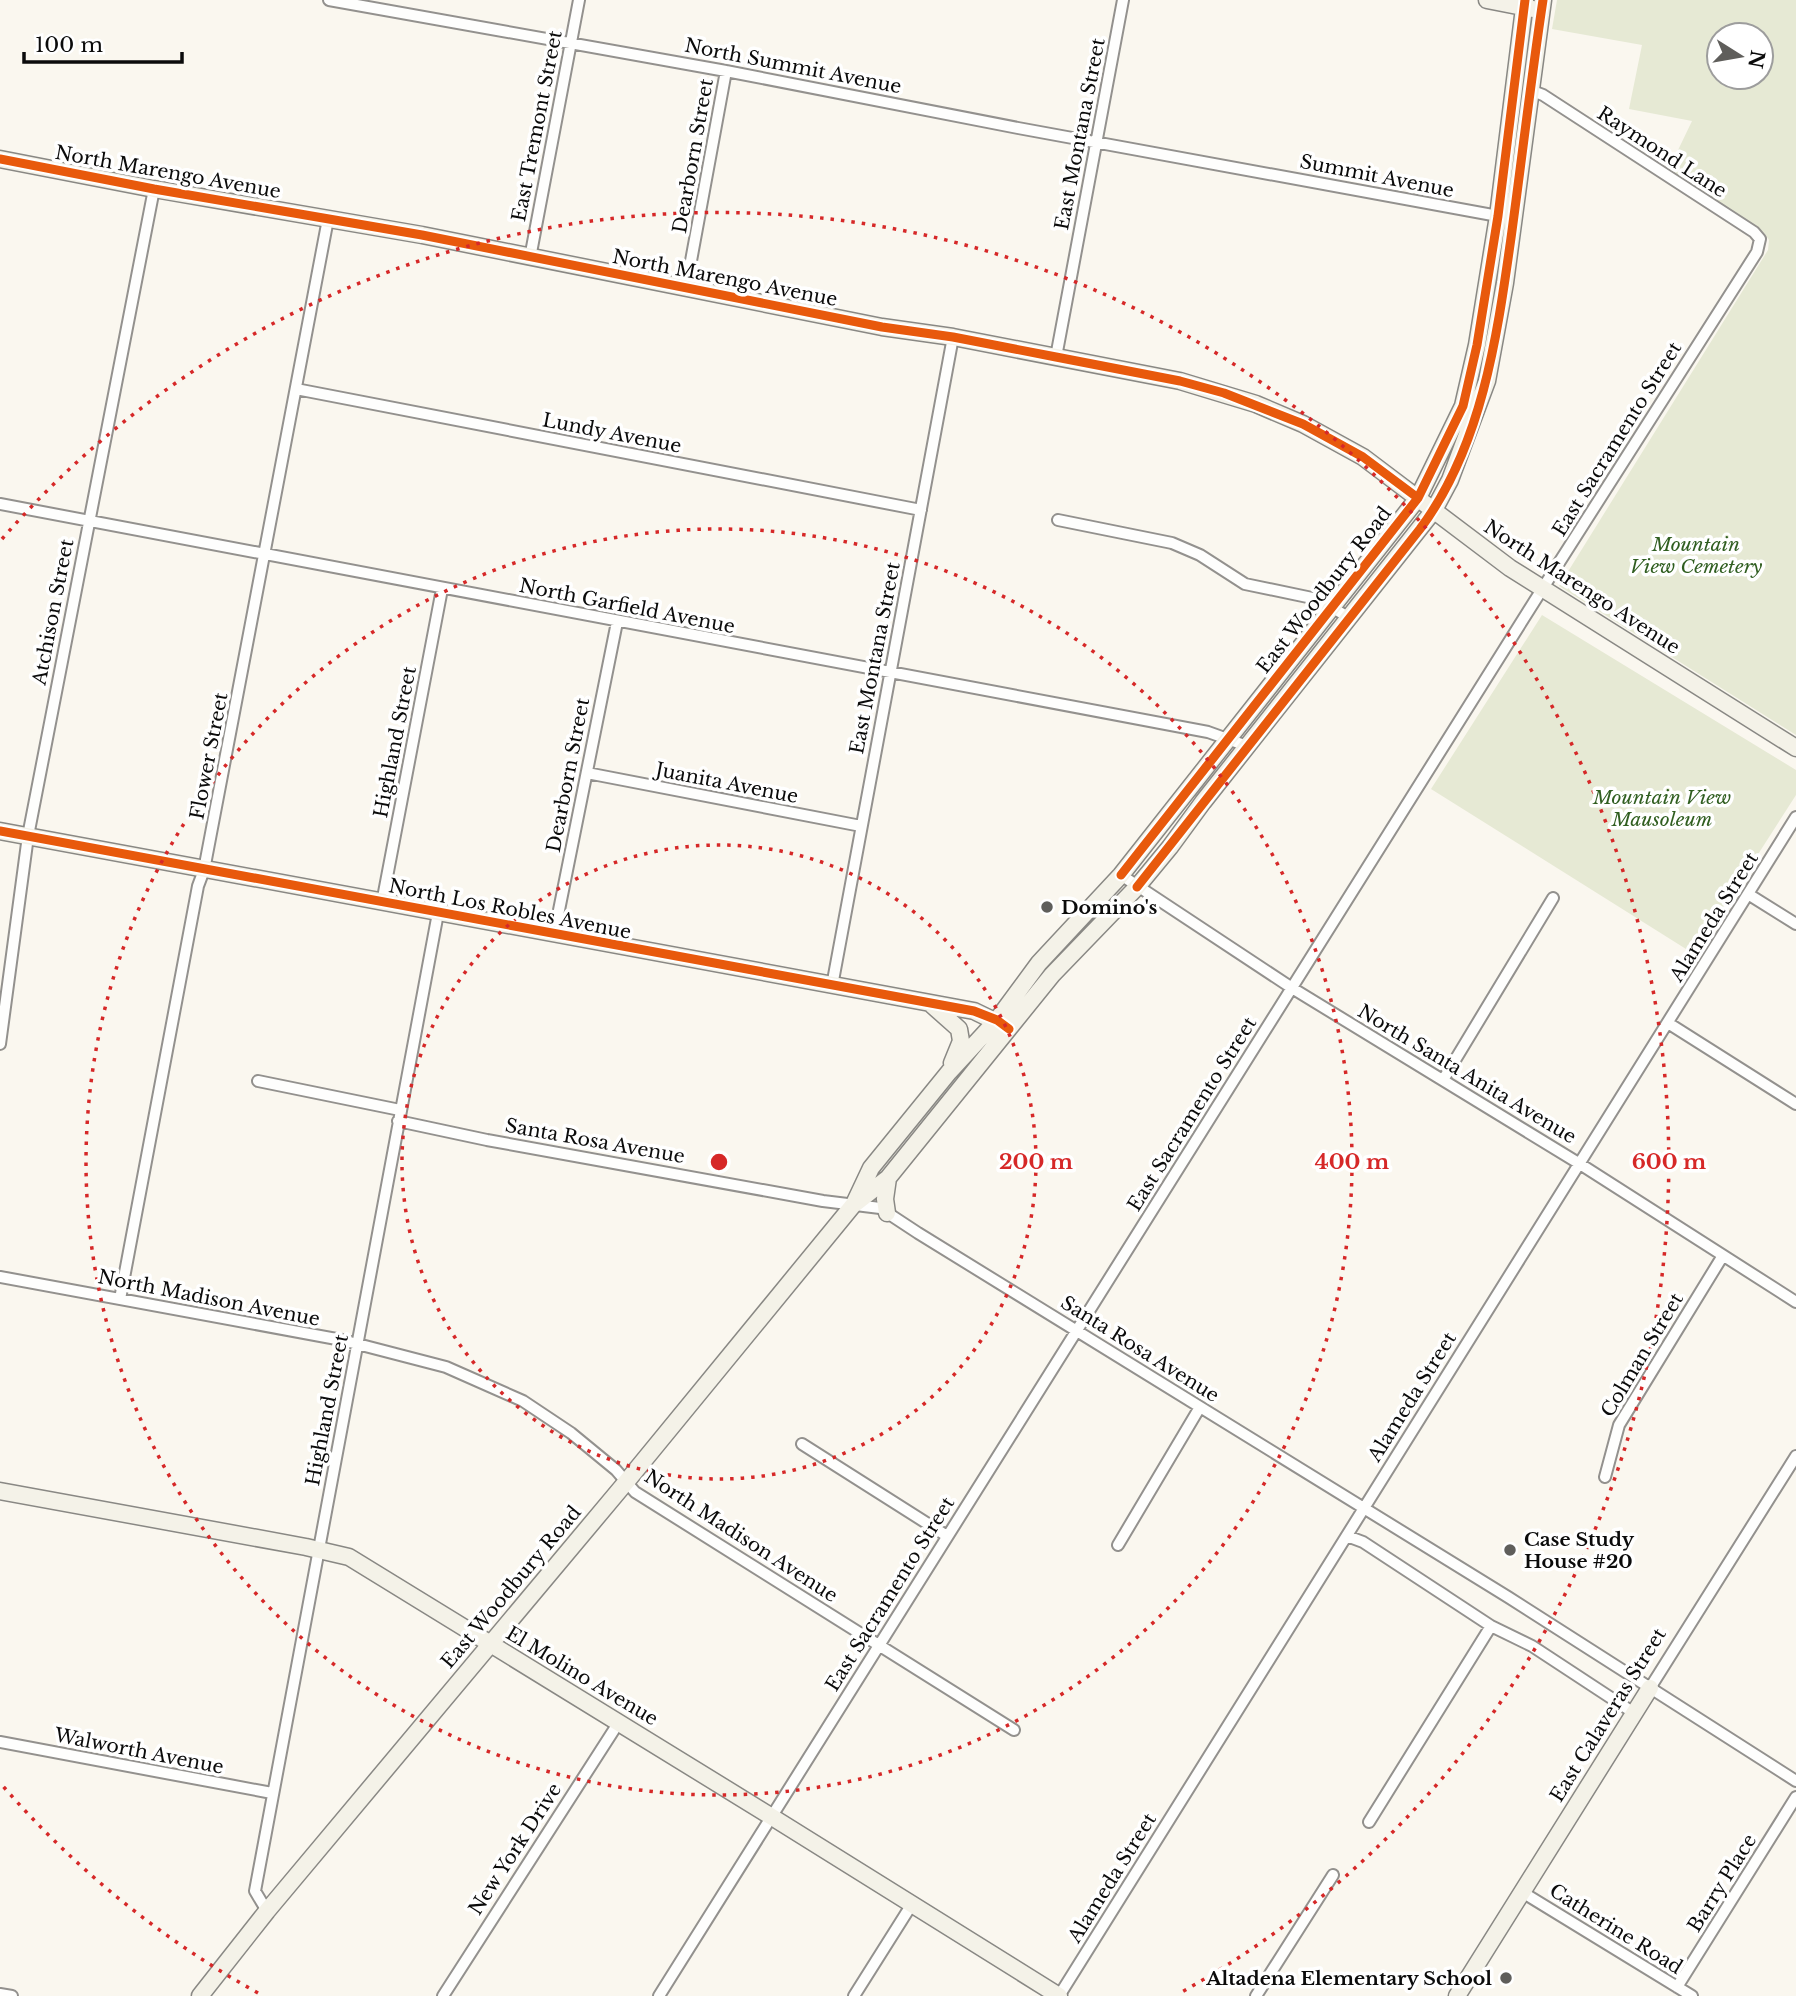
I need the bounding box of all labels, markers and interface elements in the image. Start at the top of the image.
scale bar [24,21,182,65]
north arrow [1705,21,1775,91]
street label: East Tremont Street [507,28,567,224]
text: 100 m [35,32,103,58]
street label: North Summit Avenue [683,34,903,98]
street label: East Montana Street [1050,35,1110,232]
text: N [1743,48,1769,70]
street label: Dearborn Street [668,76,718,235]
street label: Raymond Lane [1593,102,1731,202]
street label: North Marengo Avenue [53,141,283,203]
street label: Summit Avenue [1298,150,1456,202]
street label: North Marengo Avenue [611,245,839,311]
street label: East Sacramento Street [1548,337,1687,540]
street label: Lundy Avenue [541,408,683,458]
street label: East Woodbury Road [1252,502,1396,678]
street label: North Marengo Avenue [1480,515,1684,659]
park label: Mountain View Cemetery [1630,533,1762,578]
street label: Atchison Street [27,536,79,688]
street label: East Montana Street [845,559,905,756]
street label: North Garfield Avenue [517,574,737,638]
street label: Highland Street [369,664,421,820]
street label: Flower Street [185,690,233,821]
street label: Dearborn Street [542,695,594,854]
street label: Juanita Avenue [651,757,800,808]
park label: Mountain View Mausoleum [1592,786,1731,831]
street label: Alameda Street [1664,847,1764,987]
street label: North Los Robles Avenue [387,874,633,944]
place label: Domino's [1061,896,1158,919]
marker: Domino's [1039,899,1055,915]
street label: North Santa Anita Avenue [1354,1000,1580,1148]
street label: East Sacramento Street [1123,1012,1262,1215]
street label: Santa Rosa Avenue [503,1114,687,1168]
text: 200 m [999,1149,1073,1175]
text: 400 m [1315,1149,1389,1175]
text: 600 m [1632,1149,1706,1175]
centre of rings [707,1150,731,1174]
street label: North Madison Avenue [96,1265,322,1331]
street label: Colman Street [1596,1288,1688,1421]
street label: Santa Rosa Avenue [1057,1291,1223,1407]
street label: Alameda Street [1362,1327,1462,1467]
street label: Highland Street [301,1332,353,1488]
street label: North Madison Avenue [640,1465,842,1607]
street label: East Sacramento Street [821,1492,960,1695]
street label: East Woodbury Road [436,1501,586,1673]
place label: Case Study House #20 [1524,1528,1635,1573]
marker: Case Study House #20 [1502,1542,1518,1558]
street label: El Molino Avenue [502,1622,662,1730]
street label: East Calaveras Street [1545,1623,1671,1806]
street label: Walworth Avenue [51,1723,226,1779]
street label: New York Drive [464,1779,566,1919]
street label: Alameda Street [1062,1808,1162,1948]
street label: Barry Place [1683,1830,1761,1936]
street label: Catherine Road [1545,1879,1687,1979]
place label: Altadena Elementary School [1205,1967,1492,1990]
marker: Altadena Elementary School [1498,1970,1514,1986]

